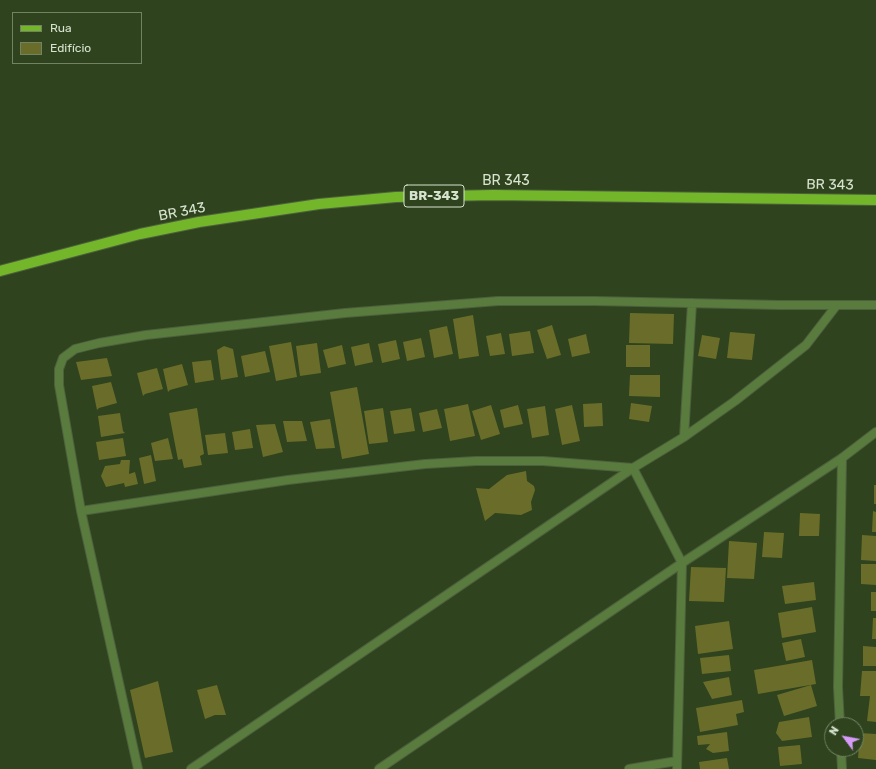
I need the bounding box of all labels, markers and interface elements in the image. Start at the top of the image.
legend [12,12,142,64]
text: Rua [50,21,72,35]
text: Edifício [50,41,91,55]
street label: BR 343 [482,173,530,189]
street label: BR 343 [806,176,854,194]
road number: BR-343 [404,185,464,207]
street label: BR 343 [157,199,207,225]
north arrow [824,717,864,757]
text: N [827,724,842,738]

